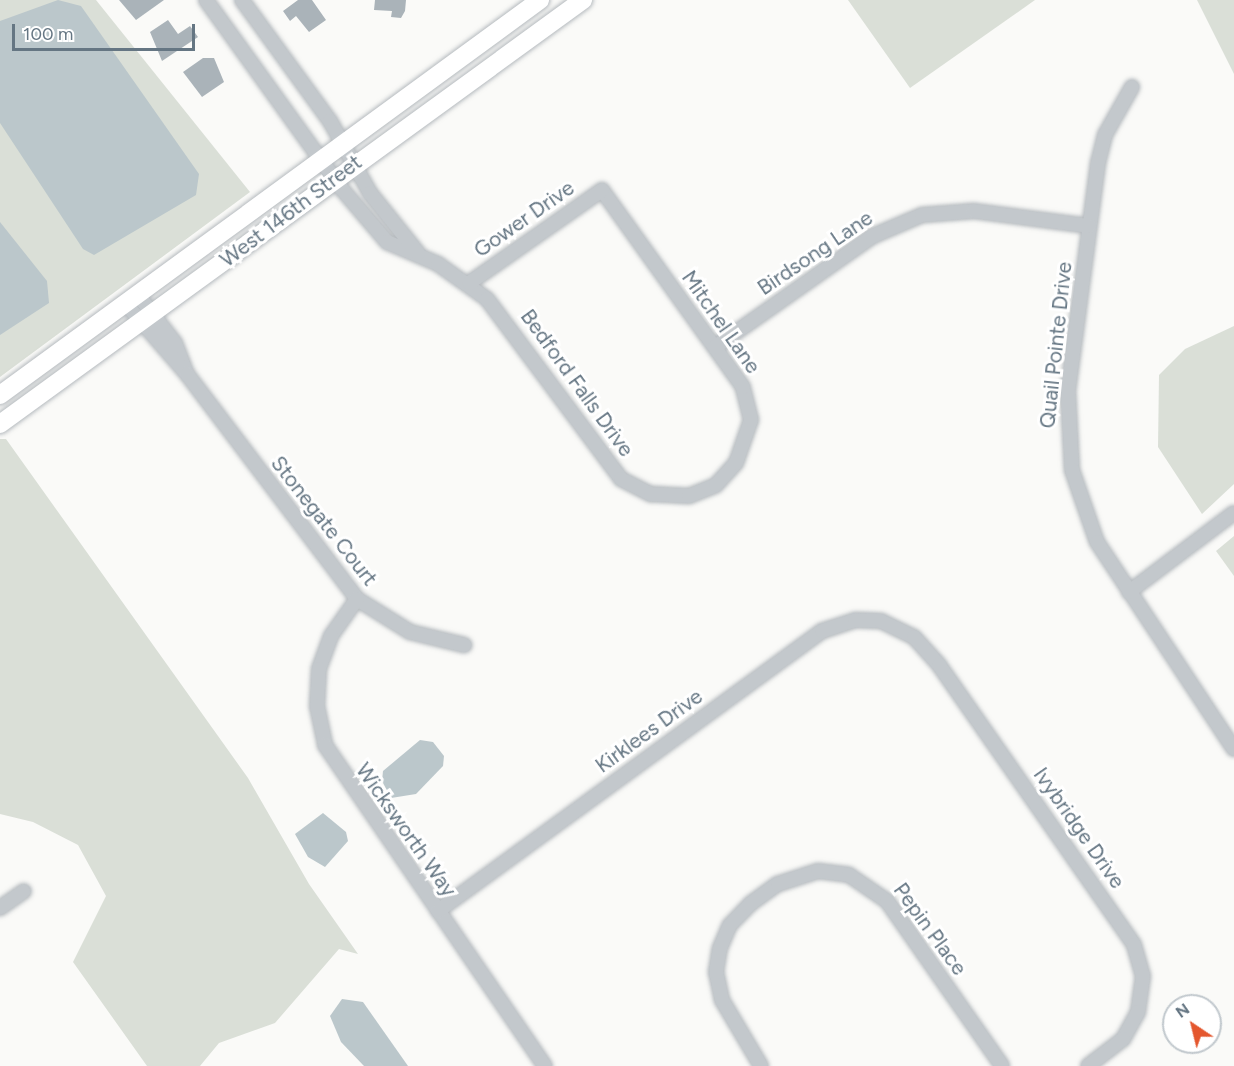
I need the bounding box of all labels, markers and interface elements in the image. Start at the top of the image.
scale bar [15,12,198,50]
text: 100 m [23,23,73,45]
street label: West 146th Street [215,150,367,272]
street label: Gower Drive [469,175,579,263]
street label: Birdsong Lane [753,205,877,301]
street label: Quail Pointe Drive [1035,260,1077,430]
street label: Mitchel Lane [676,266,766,378]
street label: Bedford Falls Drive [515,304,639,462]
street label: Stonegate Court [265,451,383,591]
street label: Kirklees Drive [591,684,707,778]
street label: Wicksworth Way [350,758,462,902]
street label: Ivybridge Drive [1028,763,1130,893]
street label: Pepin Place [888,878,972,980]
north arrow [1162,994,1222,1054]
text: N [1172,999,1193,1022]

